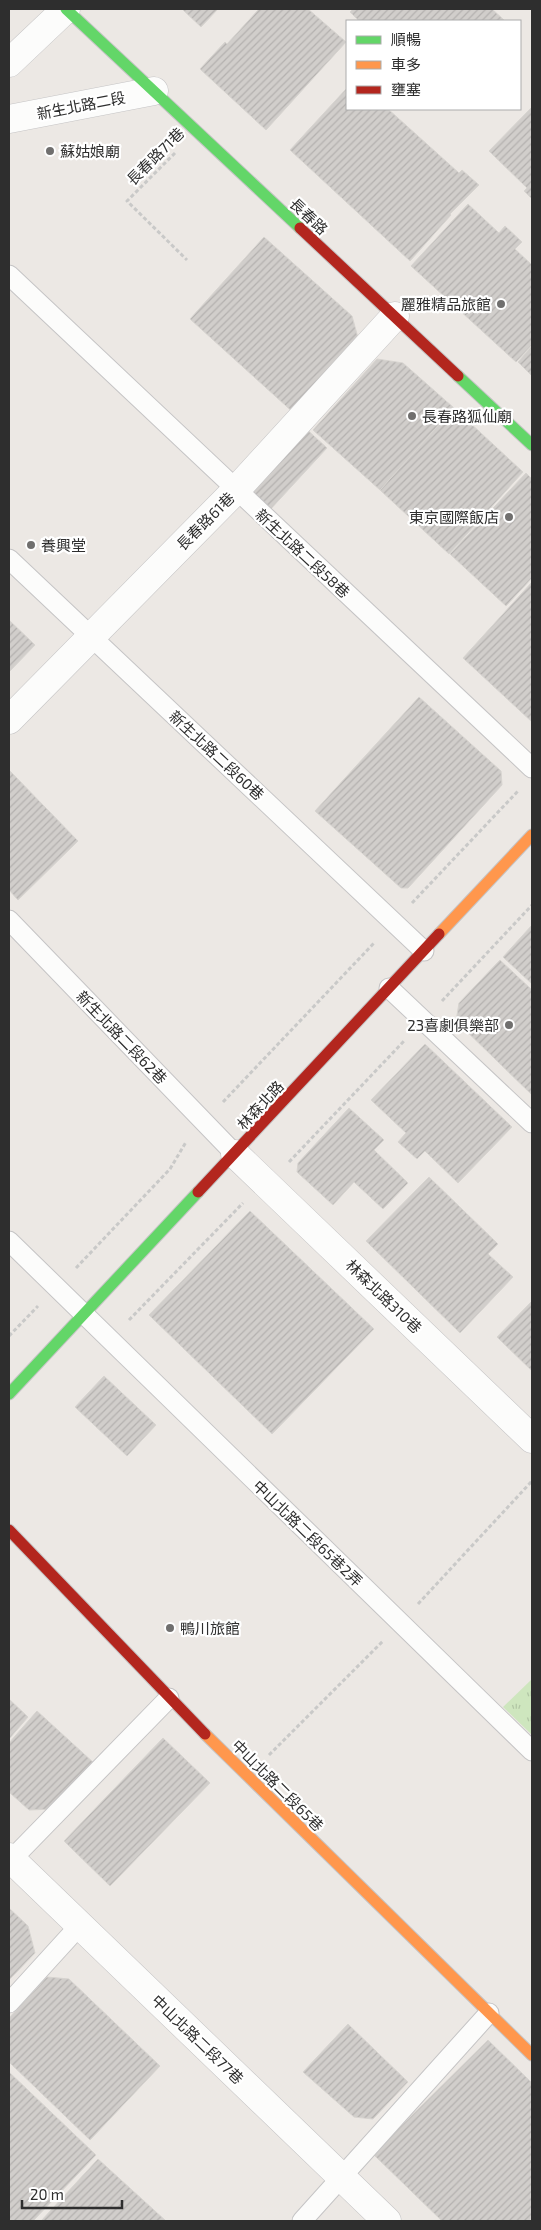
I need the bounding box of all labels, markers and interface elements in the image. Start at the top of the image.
legend [346,20,521,110]
text: 順暢 [391,30,421,48]
text: 車多 [391,55,421,73]
text: 壅塞 [391,80,421,98]
street label: 新生北路二段 [35,88,127,122]
street label: 長春路71巷 [123,124,187,188]
place label: 蘇姑娘廟 [60,142,120,160]
marker: 蘇姑娘廟 [44,145,56,157]
street label: 長春路 [286,194,332,238]
place label: 麗雅精品旅館 [401,295,491,313]
marker: 麗雅精品旅館 [495,298,507,310]
place label: 長春路狐仙廟 [422,407,512,425]
marker: 長春路狐仙廟 [406,410,418,422]
street label: 長春路61巷 [172,488,238,554]
street label: 新生北路二段58巷 [252,505,354,601]
place label: 東京國際飯店 [409,508,499,526]
marker: 東京國際飯店 [503,511,515,523]
place label: 養興堂 [41,536,86,554]
marker: 養興堂 [25,539,37,551]
street label: 新生北路二段60巷 [166,707,268,803]
street label: 新生北路二段62巷 [73,987,171,1087]
place label: 23喜劇俱樂部 [407,1016,499,1034]
marker: 23喜劇俱樂部 [503,1019,515,1031]
street label: 林森北路 [233,1077,287,1133]
street label: 林森北路310巷 [342,1255,426,1337]
street label: 中山北路二段65巷2弄 [250,1476,366,1590]
place label: 鴨川旅館 [180,1619,240,1637]
marker: 鴨川旅館 [164,1622,176,1634]
street label: 中山北路二段65巷 [229,1736,327,1834]
street label: 中山北路二段77巷 [148,1991,248,2087]
scale bar [22,2178,122,2210]
text: 20 m [30,2185,64,2203]

